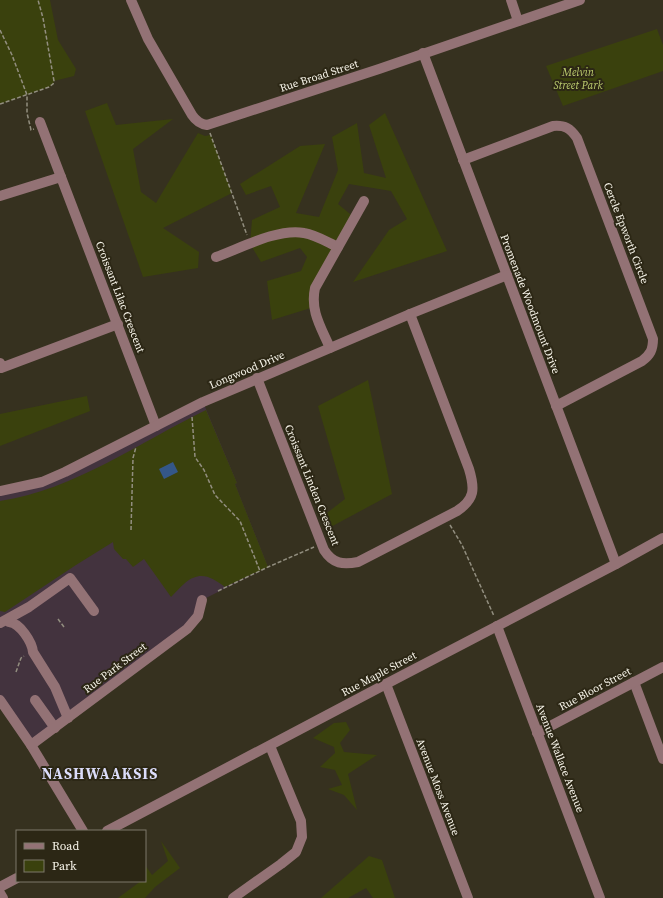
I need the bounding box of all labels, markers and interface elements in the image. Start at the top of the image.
street label: Rue Broad Street [278,56,361,96]
park label: Melvin Street Park [553,65,603,93]
street label: Cercle Epworth Circle [600,180,652,286]
street label: Promenade Woodmount Drive [496,232,564,376]
street label: Croissant Lilac Crescent [92,239,148,355]
street label: Longwood Drive [207,347,287,393]
street label: Croissant Linden Crescent [281,422,343,548]
street label: Rue Park Street [81,639,150,697]
street label: Rue Maple Street [339,648,419,700]
street label: Rue Bloor Street [556,664,634,714]
street label: Avenue Wallace Avenue [532,701,588,815]
street label: Avenue Moss Avenue [413,736,464,838]
district label: NASHWAAKSIS [42,763,158,784]
legend [16,830,146,882]
text: Road [52,838,79,854]
text: Park [52,858,77,874]

